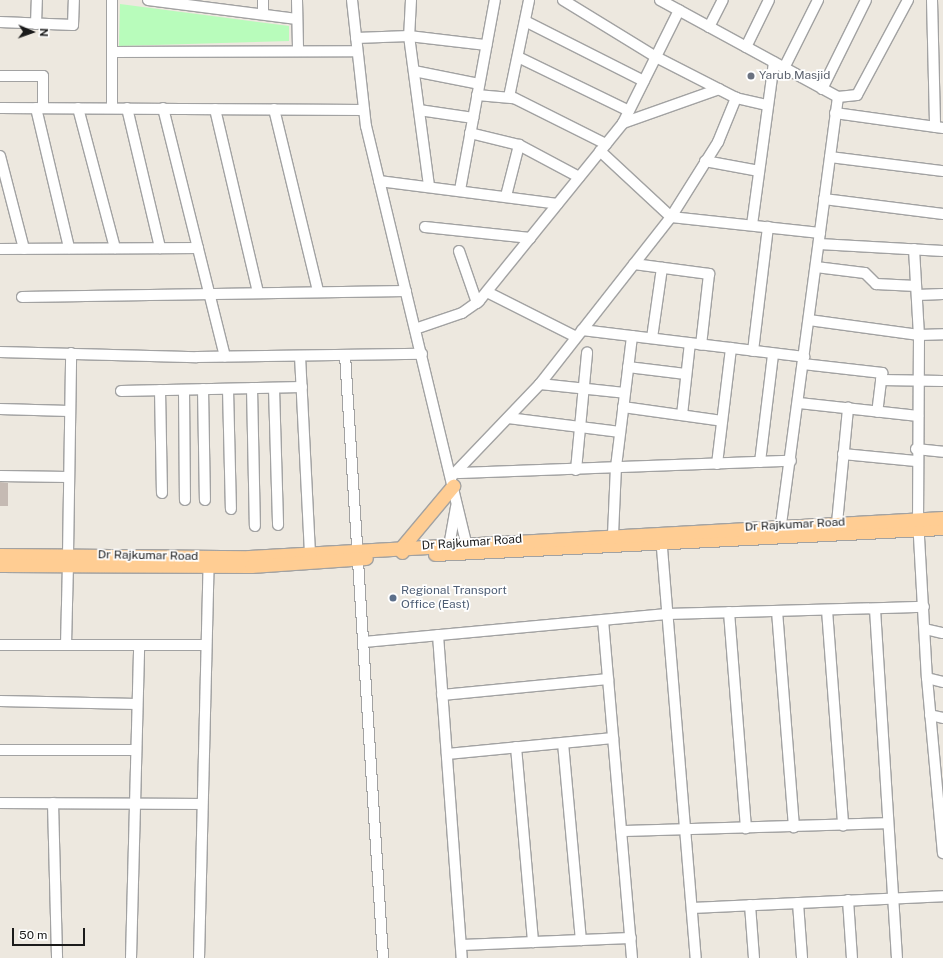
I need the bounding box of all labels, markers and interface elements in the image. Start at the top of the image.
north arrow [12,12,52,52]
text: N [38,28,50,37]
place label: Yarub Masjid [759,69,831,83]
marker: Yarub Masjid [746,71,756,81]
street label: Dr Rajkumar Road [744,515,846,535]
street label: Dr Rajkumar Road [421,532,523,554]
street label: Dr Rajkumar Road [98,548,198,564]
place label: Regional Transport Office (East) [401,584,507,612]
marker: Regional Transport Office (East) [388,593,398,603]
scale bar [14,920,87,946]
text: 50 m [19,928,47,942]

